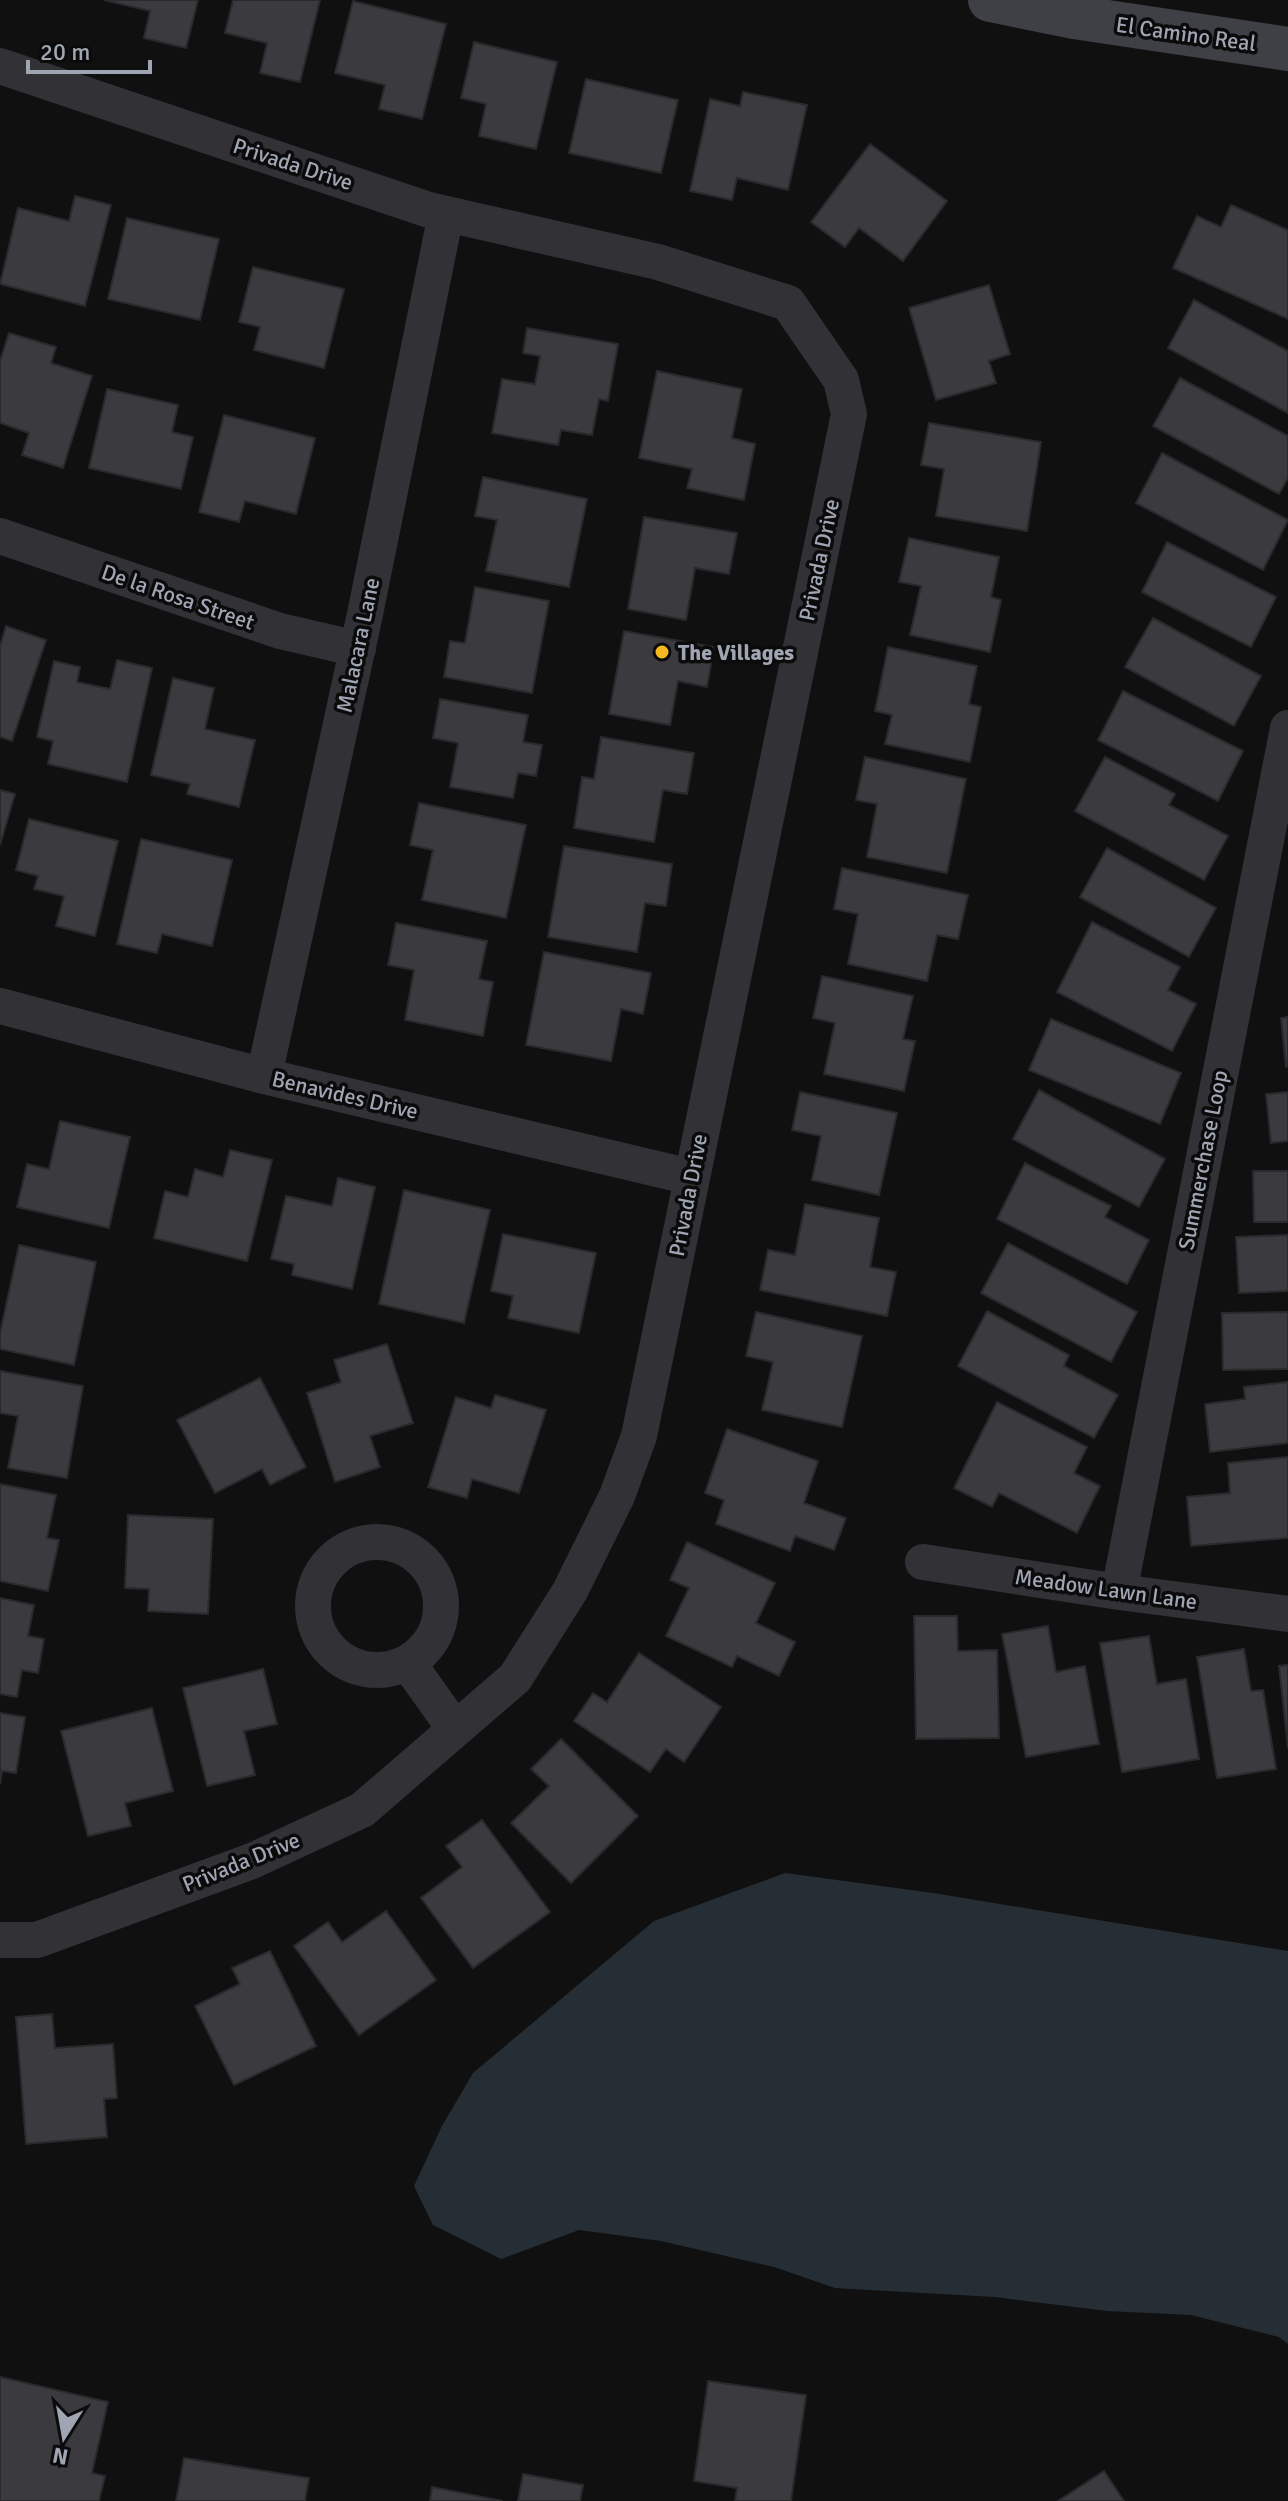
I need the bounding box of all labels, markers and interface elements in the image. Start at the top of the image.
street label: El Camino Real [1114,11,1258,57]
scale bar [28,24,150,74]
text: 20 m [40,37,90,67]
street label: Privada Drive [230,132,356,196]
street label: Privada Drive [793,496,845,624]
street label: De la Rosa Street [98,558,258,636]
street label: Malacara Lane [331,575,385,715]
place label: The Villages [678,639,794,666]
marker: The Villages [653,643,671,661]
street label: Benavides Drive [269,1065,421,1125]
street label: Summerchase Loop [1172,1068,1234,1252]
street label: Privada Drive [663,1131,713,1259]
street label: Meadow Lawn Lane [1013,1563,1199,1615]
street label: Privada Drive [178,1826,304,1898]
north arrow [24,2397,104,2477]
text: N [50,2441,70,2471]

